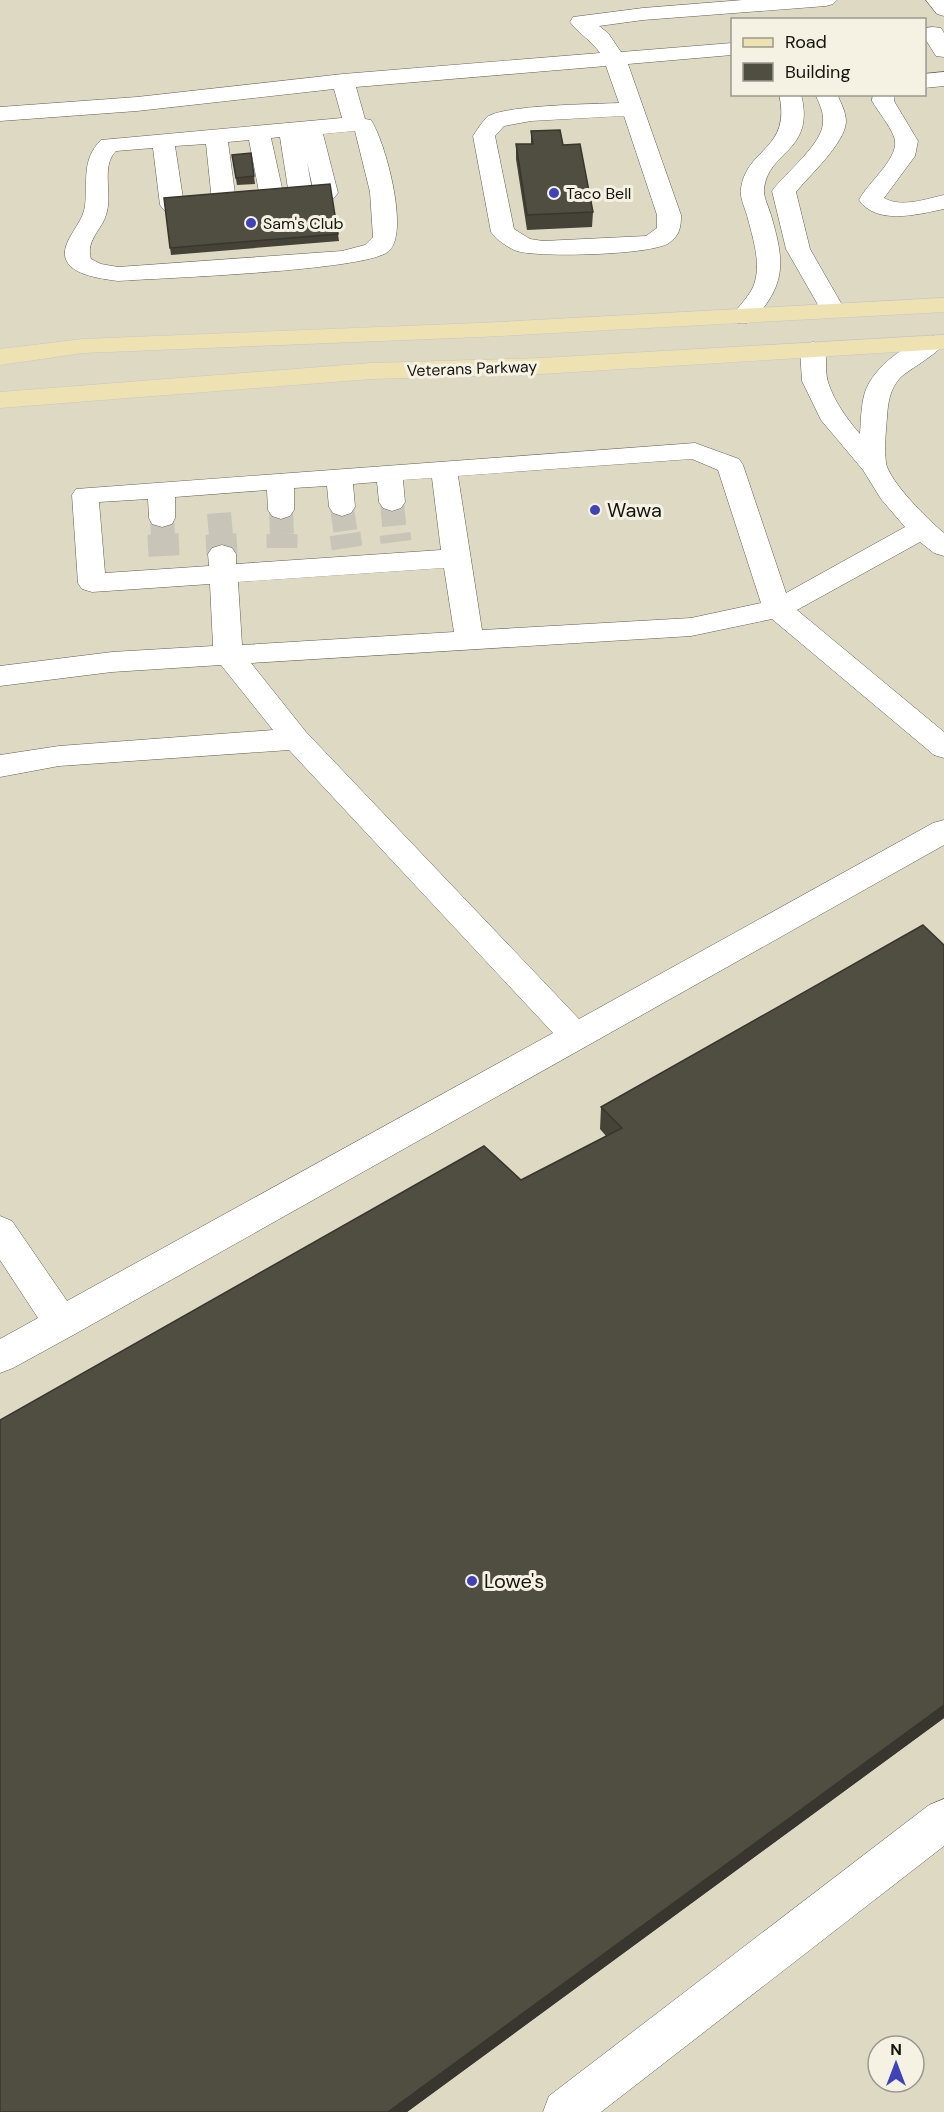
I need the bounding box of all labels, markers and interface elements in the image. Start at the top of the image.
legend [731,18,926,96]
text: Road [785,30,827,54]
text: Building [785,60,850,84]
place label: Taco Bell [566,183,631,204]
marker: Taco Bell [547,186,561,200]
place label: Sam's Club [263,213,344,234]
marker: Sam's Club [244,216,258,230]
street label: Veterans Parkway [406,356,538,381]
place label: Wawa [607,497,662,523]
marker: Wawa [588,503,602,517]
place label: Lowe's [484,1568,544,1594]
marker: Lowe's [465,1574,479,1588]
north arrow [866,2034,926,2094]
text: N [890,2039,902,2060]

